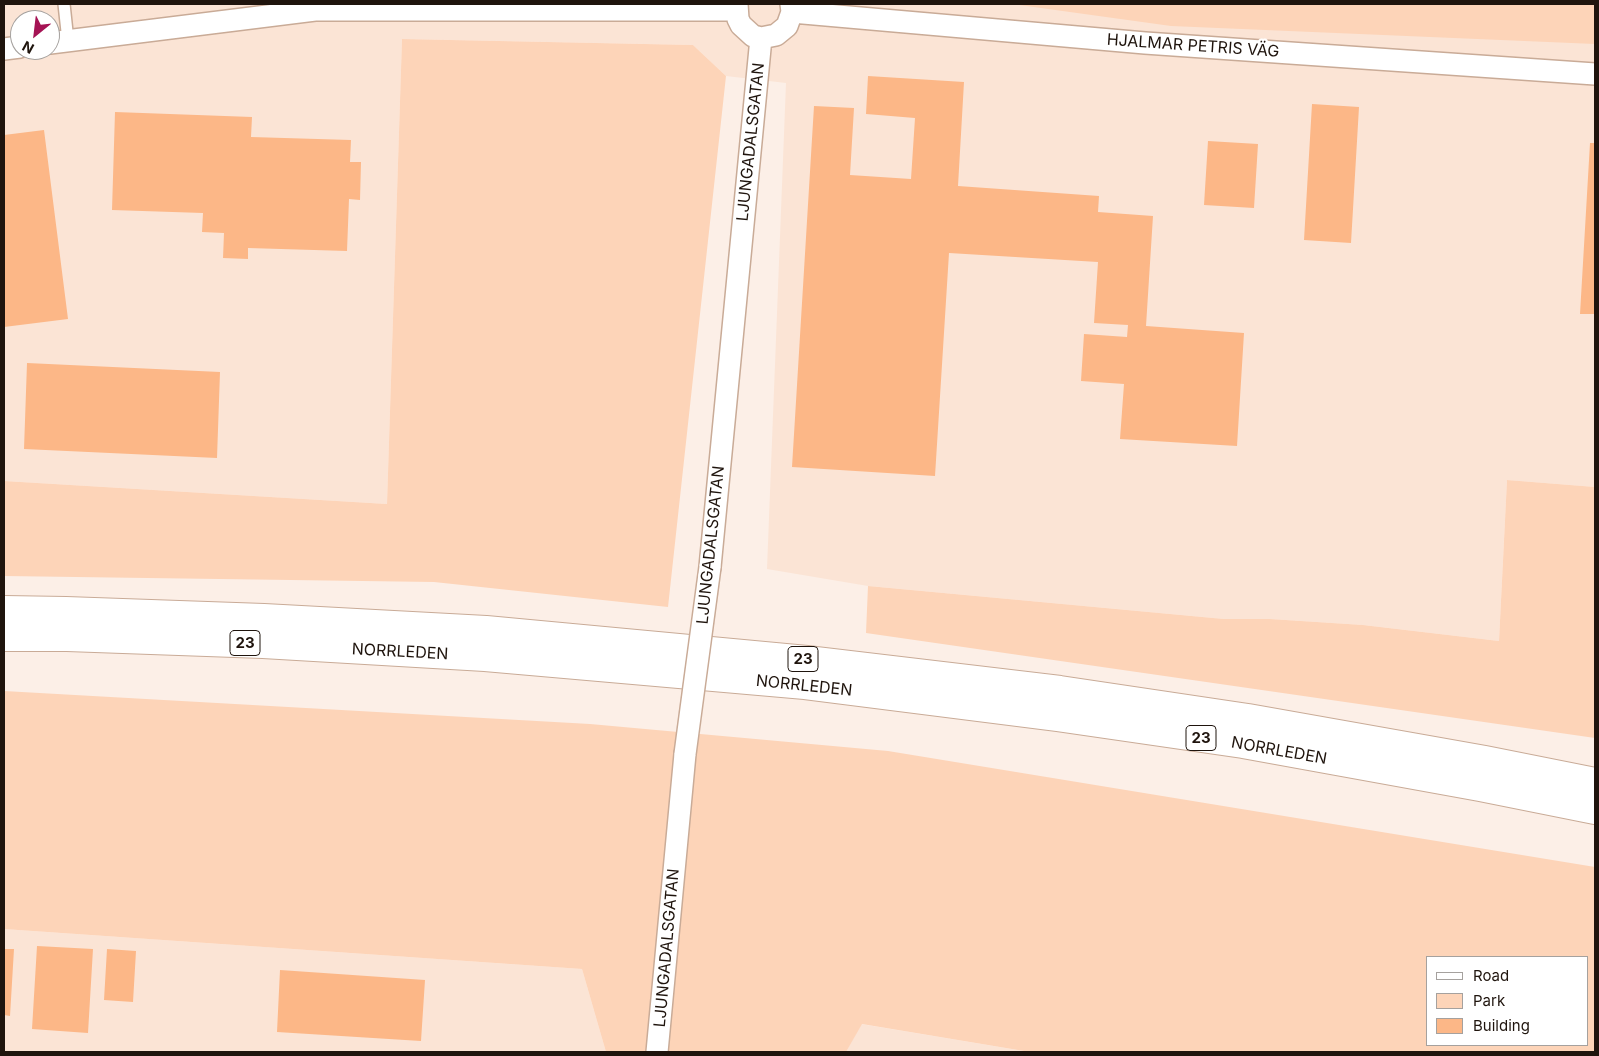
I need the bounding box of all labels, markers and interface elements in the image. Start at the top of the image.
north arrow [10,10,60,60]
street label: HJALMAR PETRIS VÄG [1106,30,1280,62]
text: N [19,38,37,58]
street label: LJUNGADALSGATAN [733,62,769,222]
street label: LJUNGADALSGATAN [693,465,729,625]
road number: 23 [230,630,260,656]
street label: NORRLEDEN [351,640,449,664]
road number: 23 [788,646,818,672]
street label: NORRLEDEN [755,671,853,701]
road number: 23 [1186,726,1216,750]
street label: NORRLEDEN [1230,733,1328,769]
street label: LJUNGADALSGATAN [650,868,684,1028]
legend [1426,956,1589,1046]
text: Road [1473,966,1509,985]
text: Park [1473,991,1505,1010]
text: Building [1473,1016,1530,1035]

